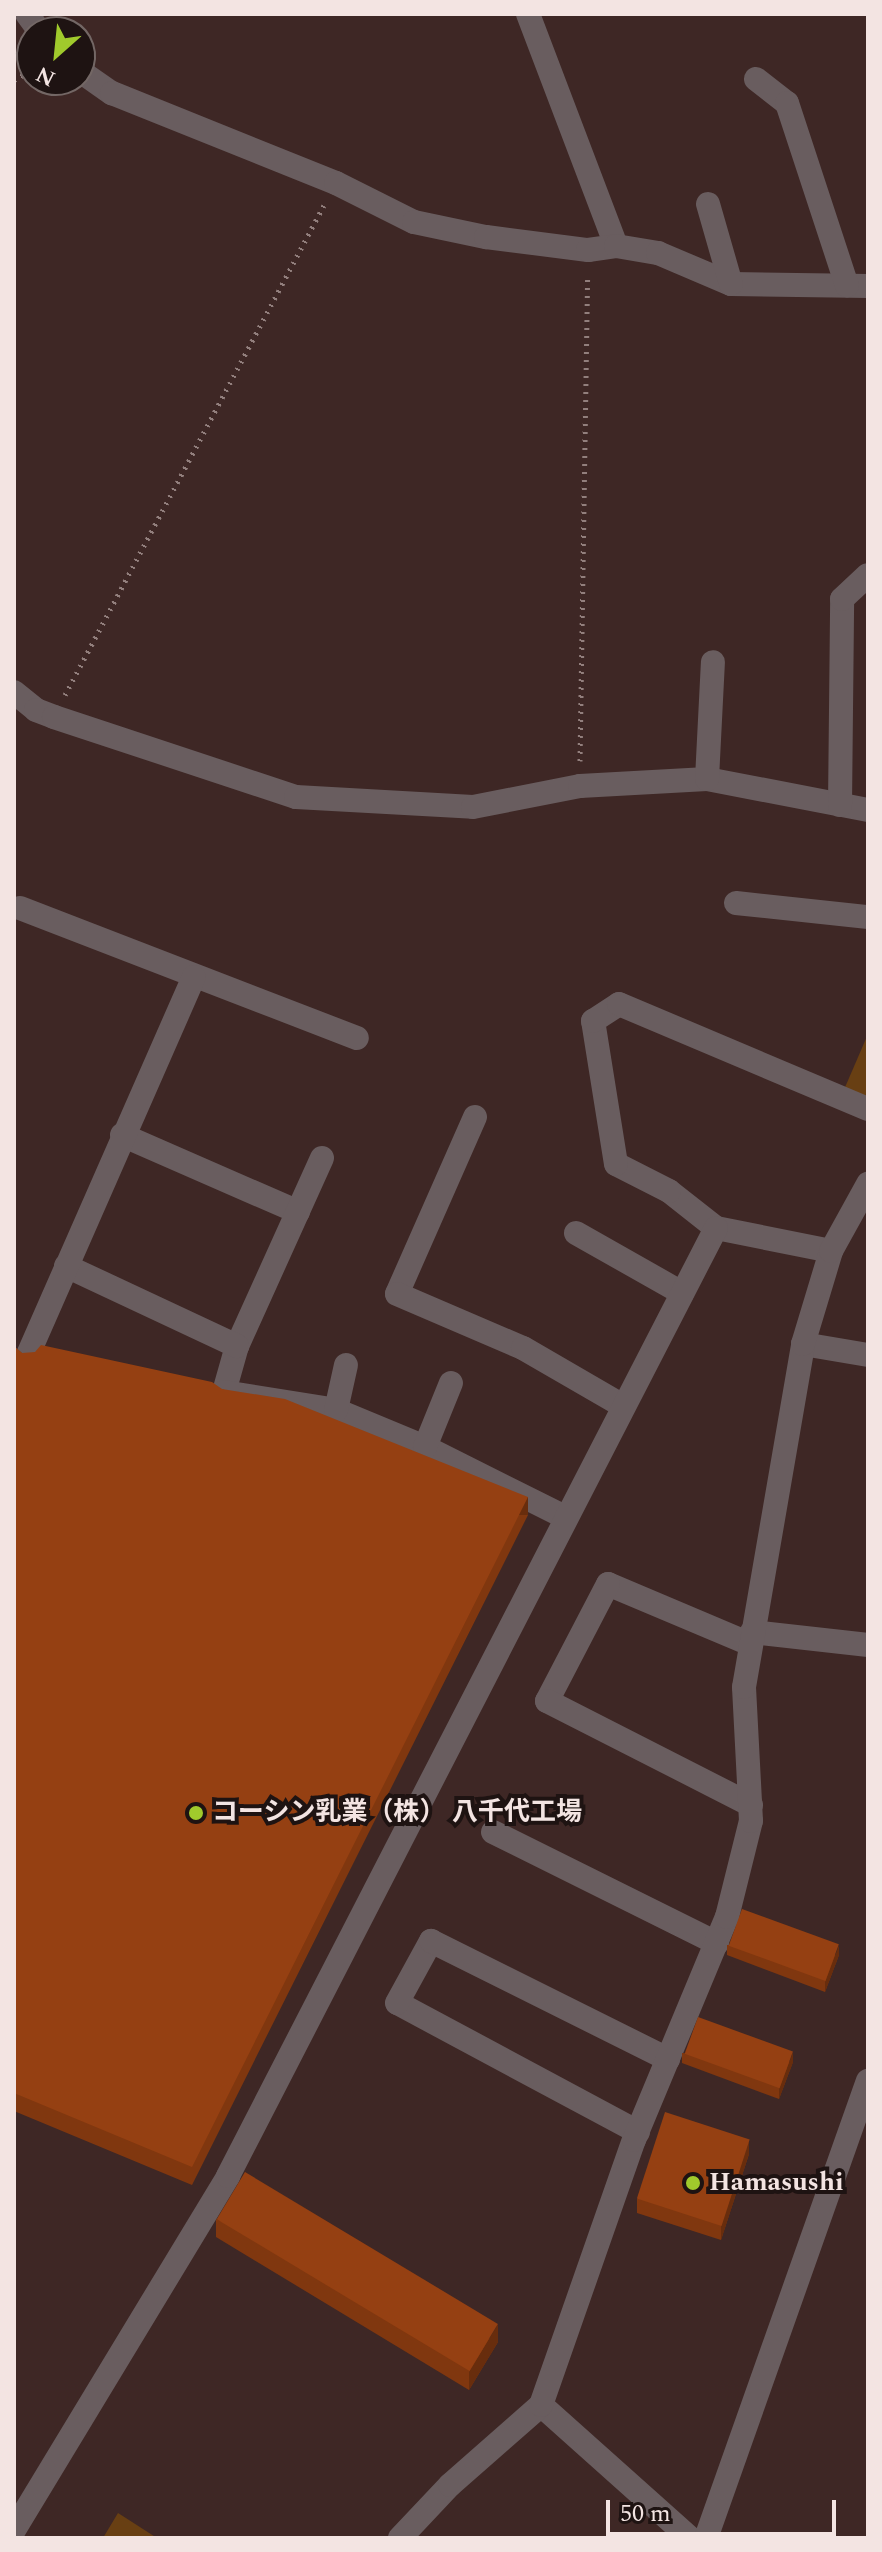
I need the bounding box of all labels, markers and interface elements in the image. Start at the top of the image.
north arrow [16,16,96,96]
text: N [30,57,61,95]
place label: コーシン乳業（株） 八千代工場 [212,1797,582,1829]
marker: コーシン乳業（株） 八千代工場 [187,1804,205,1822]
place label: Hamasushi [709,2167,844,2199]
marker: Hamasushi [684,2174,702,2192]
scale bar [610,2484,840,2534]
text: 50 m [620,2496,671,2532]

